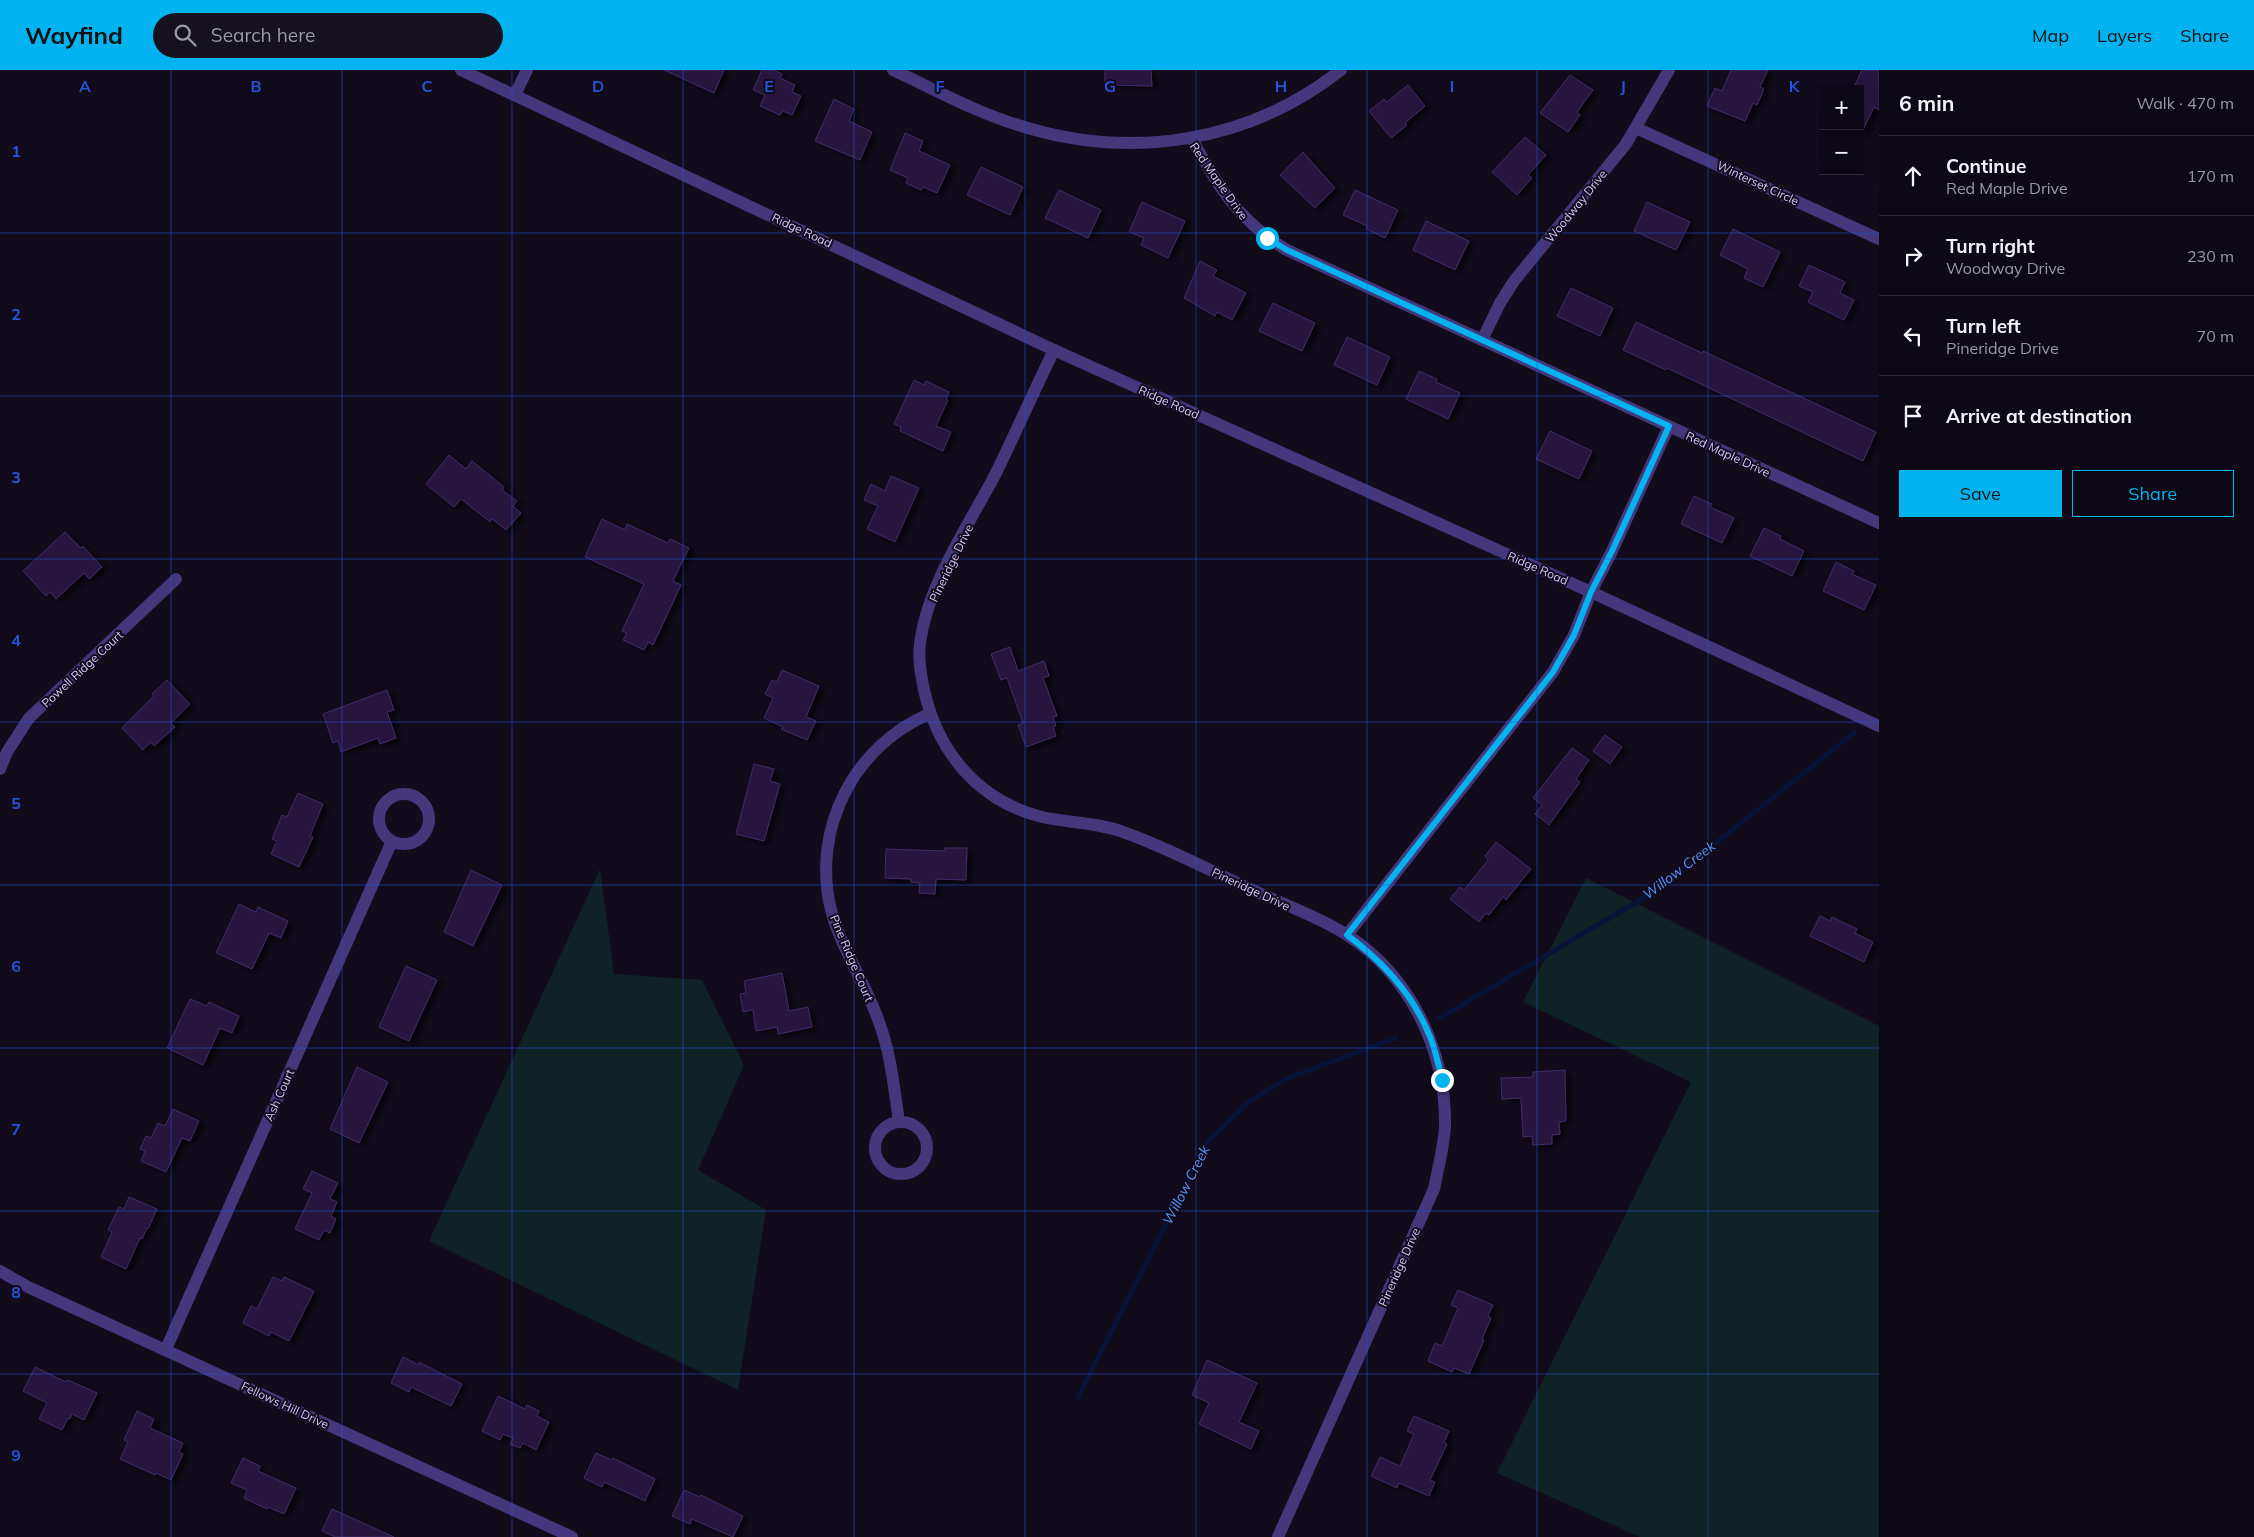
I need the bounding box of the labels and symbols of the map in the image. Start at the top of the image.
text: A [79,76,91,96]
text: B [250,76,262,96]
text: C [422,76,433,96]
text: D [592,76,604,96]
text: E [764,76,774,96]
text: F [935,76,945,96]
text: G [1104,76,1116,96]
text: H [1275,76,1287,96]
text: I [1450,76,1454,96]
text: J [1620,76,1626,96]
text: K [1789,76,1801,96]
street label: Red Maple Drive [1187,139,1251,223]
text: 1 [11,141,21,161]
street label: Winterset Circle [1715,157,1801,209]
street label: Woodway Drive [1542,167,1610,245]
street label: Ridge Road [770,210,834,250]
route start [1256,227,1279,250]
text: 2 [11,304,21,324]
street label: Ridge Road [1136,382,1202,422]
street label: Red Maple Drive [1683,428,1773,480]
text: 3 [11,467,21,487]
street label: Pineridge Drive [926,522,976,604]
street label: Ridge Road [1505,548,1571,588]
street label: Powell Ridge Court [38,627,126,711]
text: 4 [11,630,21,650]
text: 5 [11,793,21,813]
water label: Willow Creek [1639,836,1719,903]
street label: Pineridge Drive [1210,864,1292,914]
street label: Pine Ridge Court [827,912,877,1004]
text: 6 [11,956,21,976]
street label: Ash Court [261,1067,297,1123]
route end [1431,1069,1454,1092]
text: 7 [11,1119,21,1139]
water label: Willow Creek [1158,1142,1214,1228]
street label: Pineridge Drive [1375,1225,1423,1309]
text: 8 [11,1282,21,1302]
street label: Fellows Hill Drive [239,1378,331,1432]
text: 9 [11,1445,21,1465]

